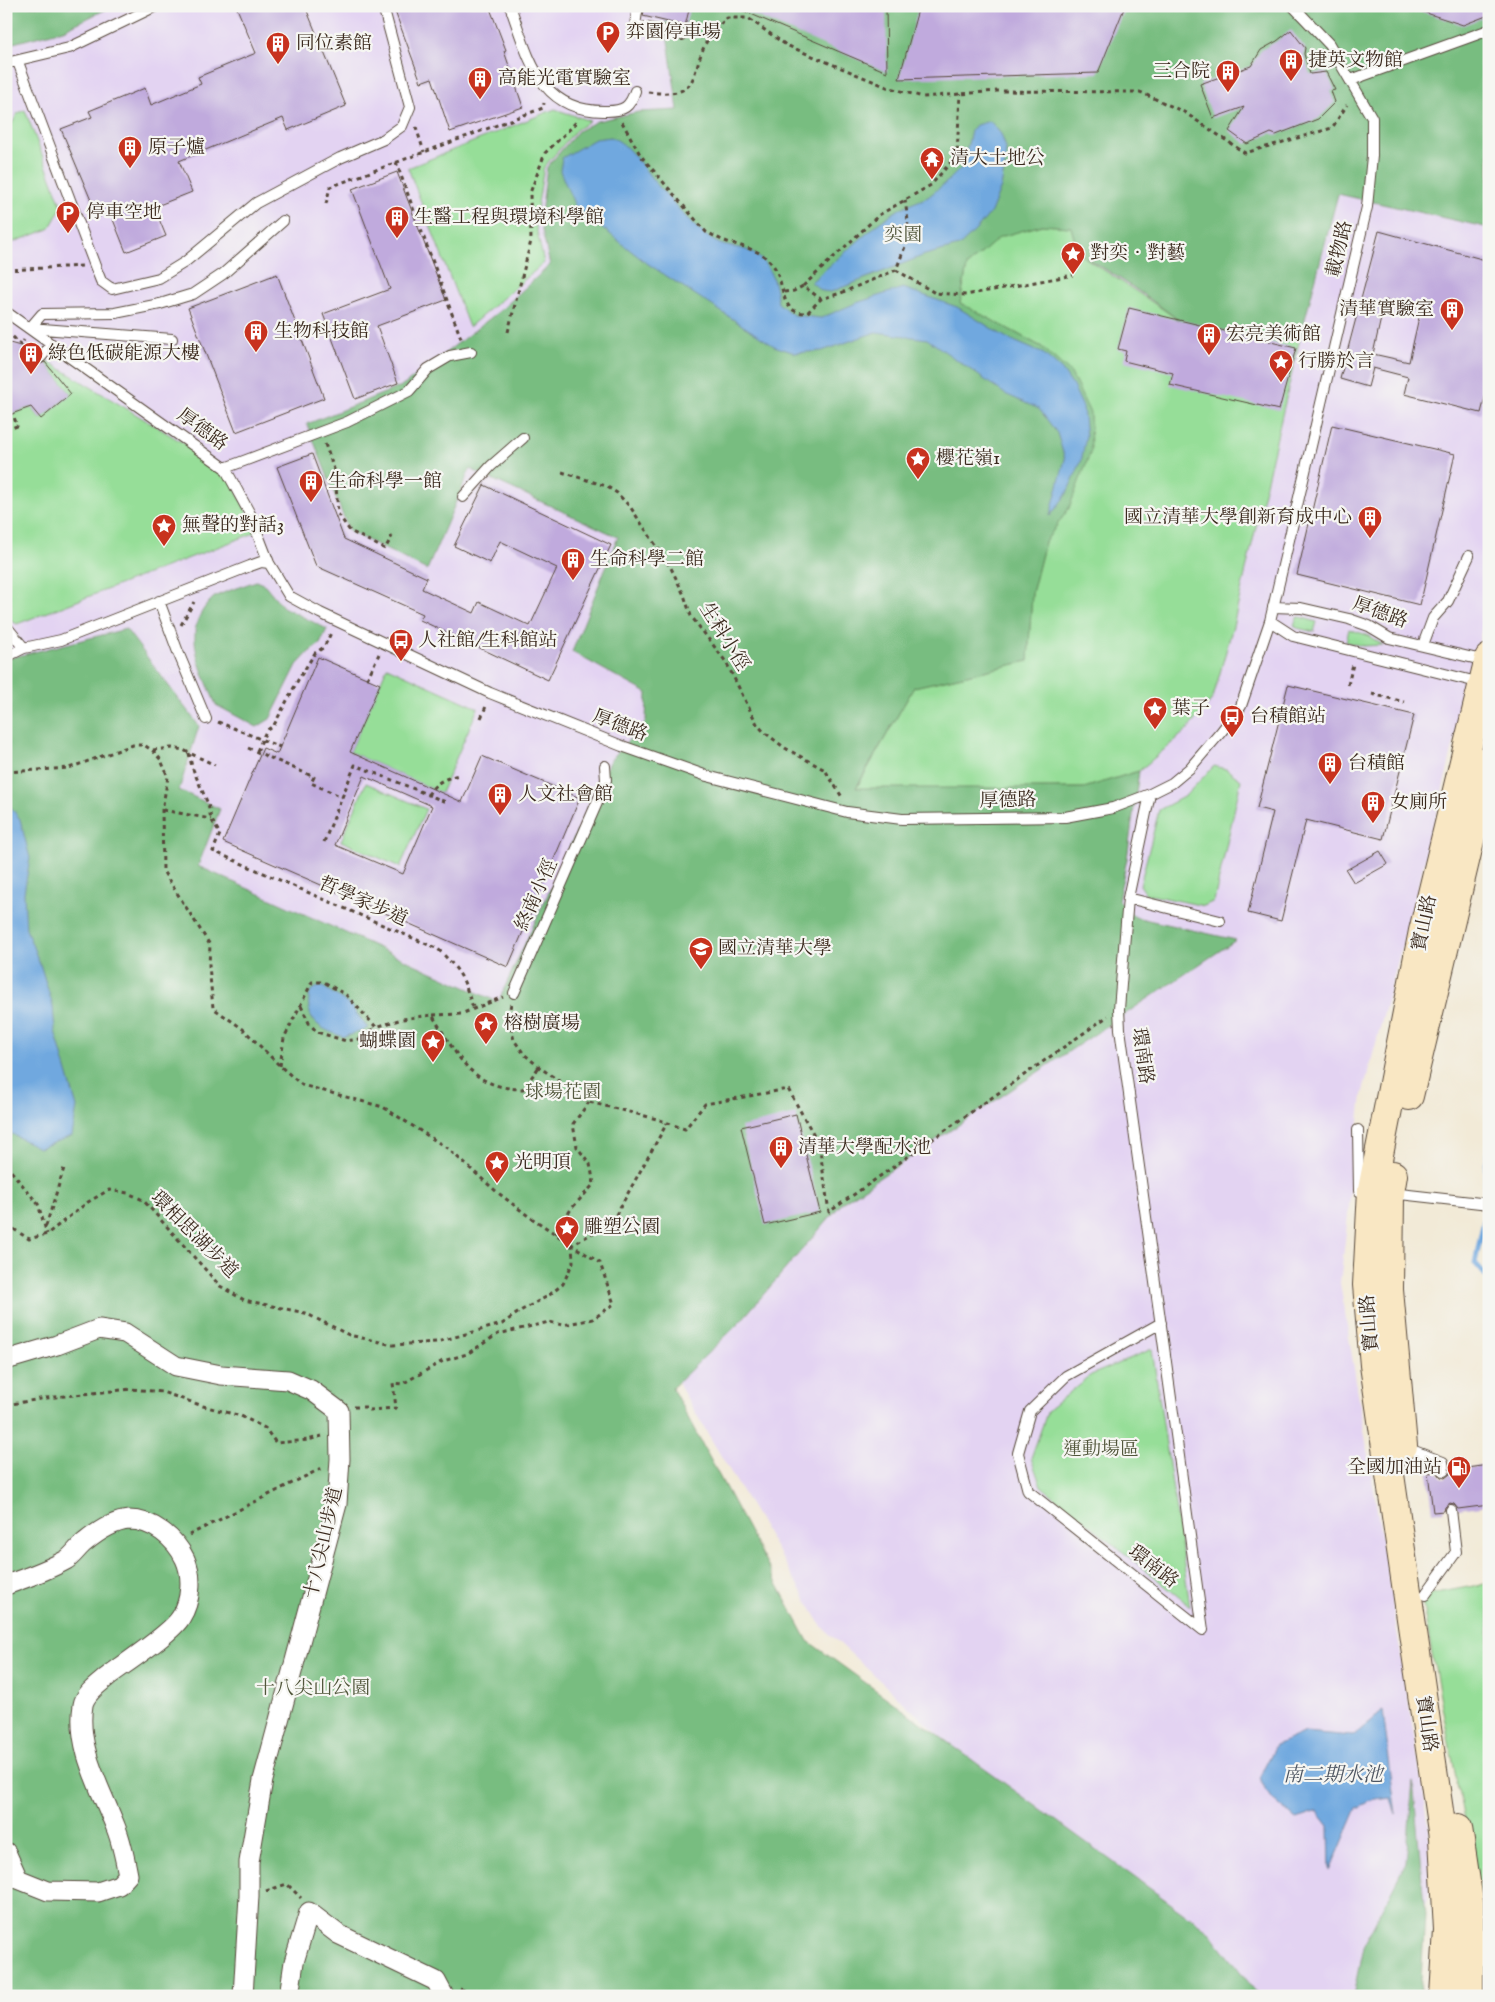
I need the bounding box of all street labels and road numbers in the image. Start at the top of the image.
street label: 載物路 [1322,219,1358,279]
street label: 厚德路 [172,404,232,456]
street label: 厚德路 [1349,592,1411,634]
street label: 生科小徑 [694,598,754,676]
street label: 厚德路 [589,705,651,747]
street label: 厚德路 [979,789,1037,813]
street label: 終南小徑 [511,855,563,935]
street label: 哲學家步道 [315,872,411,932]
street label: 寶山路 [1407,893,1443,953]
street label: 環南路 [1126,1026,1158,1086]
street label: 環相思湖步道 [145,1186,243,1284]
street label: 寶山路 [1356,1294,1384,1352]
street label: 十八尖山步道 [299,1485,349,1601]
street label: 環南路 [1123,1540,1183,1594]
street label: 寶山路 [1410,1694,1442,1754]

